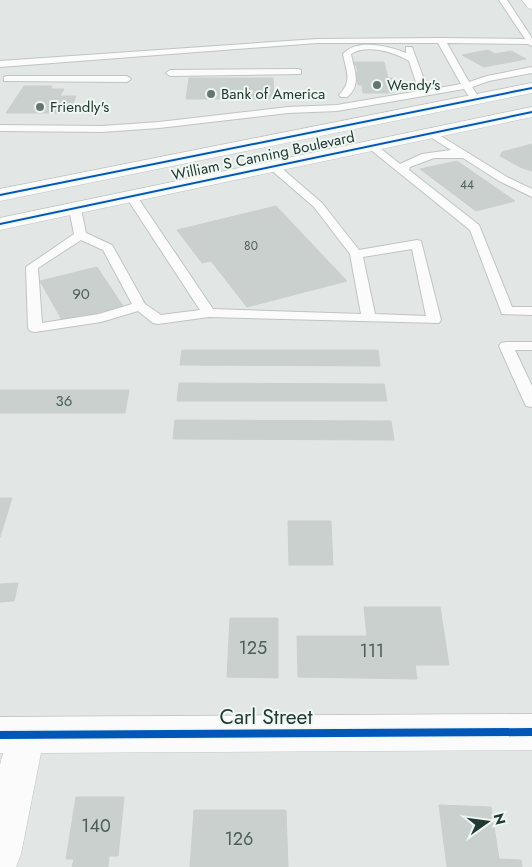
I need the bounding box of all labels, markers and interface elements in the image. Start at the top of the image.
place label: Wendy's [387,74,440,96]
marker: Wendy's [371,79,383,91]
place label: Bank of America [221,83,325,105]
marker: Bank of America [205,88,217,100]
place label: Friendly's [50,96,109,118]
marker: Friendly's [34,101,46,113]
street label: William S Canning Boulevard [169,126,357,186]
house number: 44 [460,176,474,194]
house number: 80 [244,237,258,255]
house number: 90 [72,283,90,305]
house number: 36 [56,390,72,412]
house number: 125 [239,635,267,661]
house number: 111 [360,638,384,664]
street label: Carl Street [220,702,312,732]
north arrow [462,797,512,847]
text: N [489,811,511,827]
house number: 140 [81,813,111,839]
house number: 126 [225,826,253,852]

